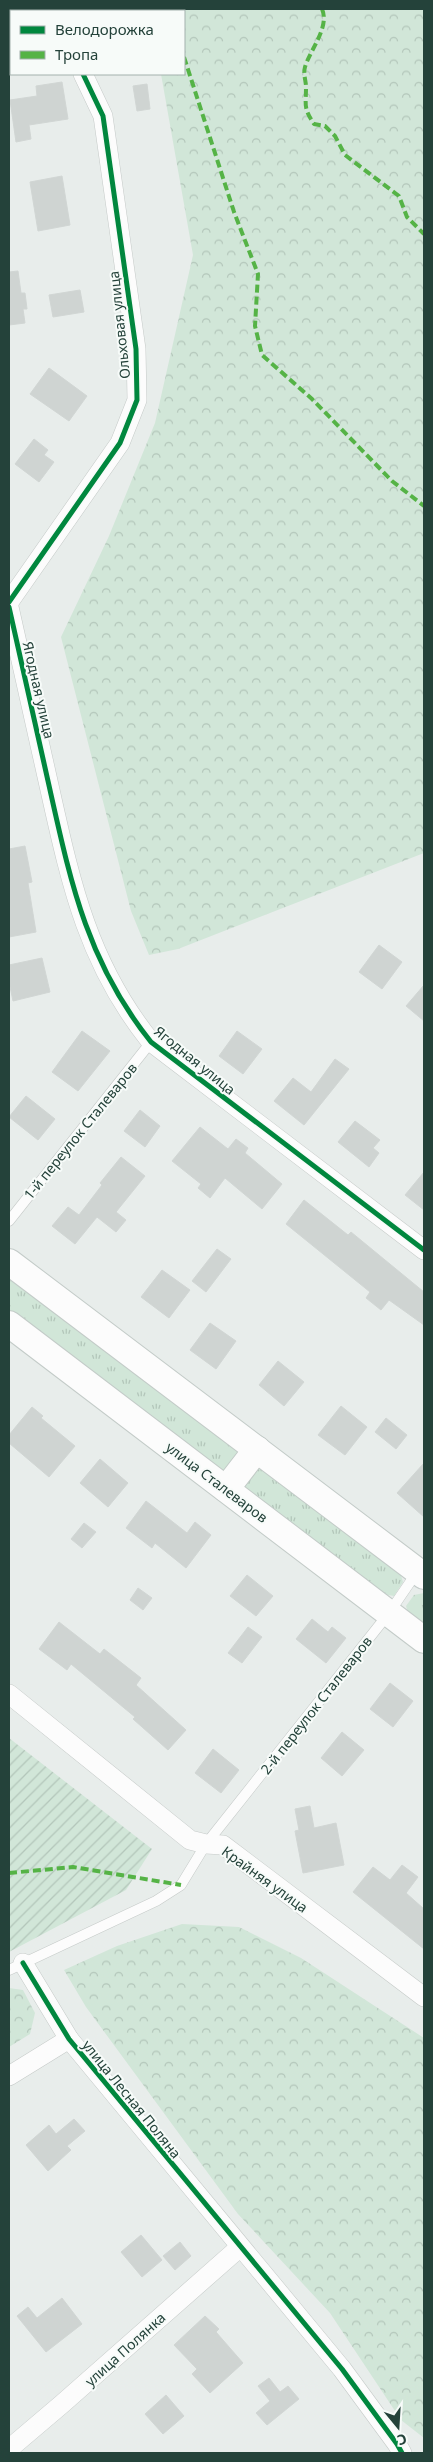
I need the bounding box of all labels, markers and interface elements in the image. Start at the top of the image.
legend [10,10,185,75]
text: Велодорожка [55,19,154,39]
text: Тропа [55,44,98,64]
street label: Ольховая улица [104,270,134,380]
street label: Ягодная улица [19,639,59,741]
street label: Ягодная улица [150,1021,240,1099]
street label: 1-й переулок Сталеваров [19,1059,141,1203]
street label: улица Сталеваров [162,1437,272,1527]
street label: 2-й переулок Сталеваров [256,1632,376,1778]
street label: Крайняя улица [218,1841,312,1917]
street label: улица Лесная Поляна [78,2036,186,2162]
street label: улица Полянка [81,2308,169,2390]
north arrow [373,2402,423,2452]
text: С [395,2429,409,2450]

